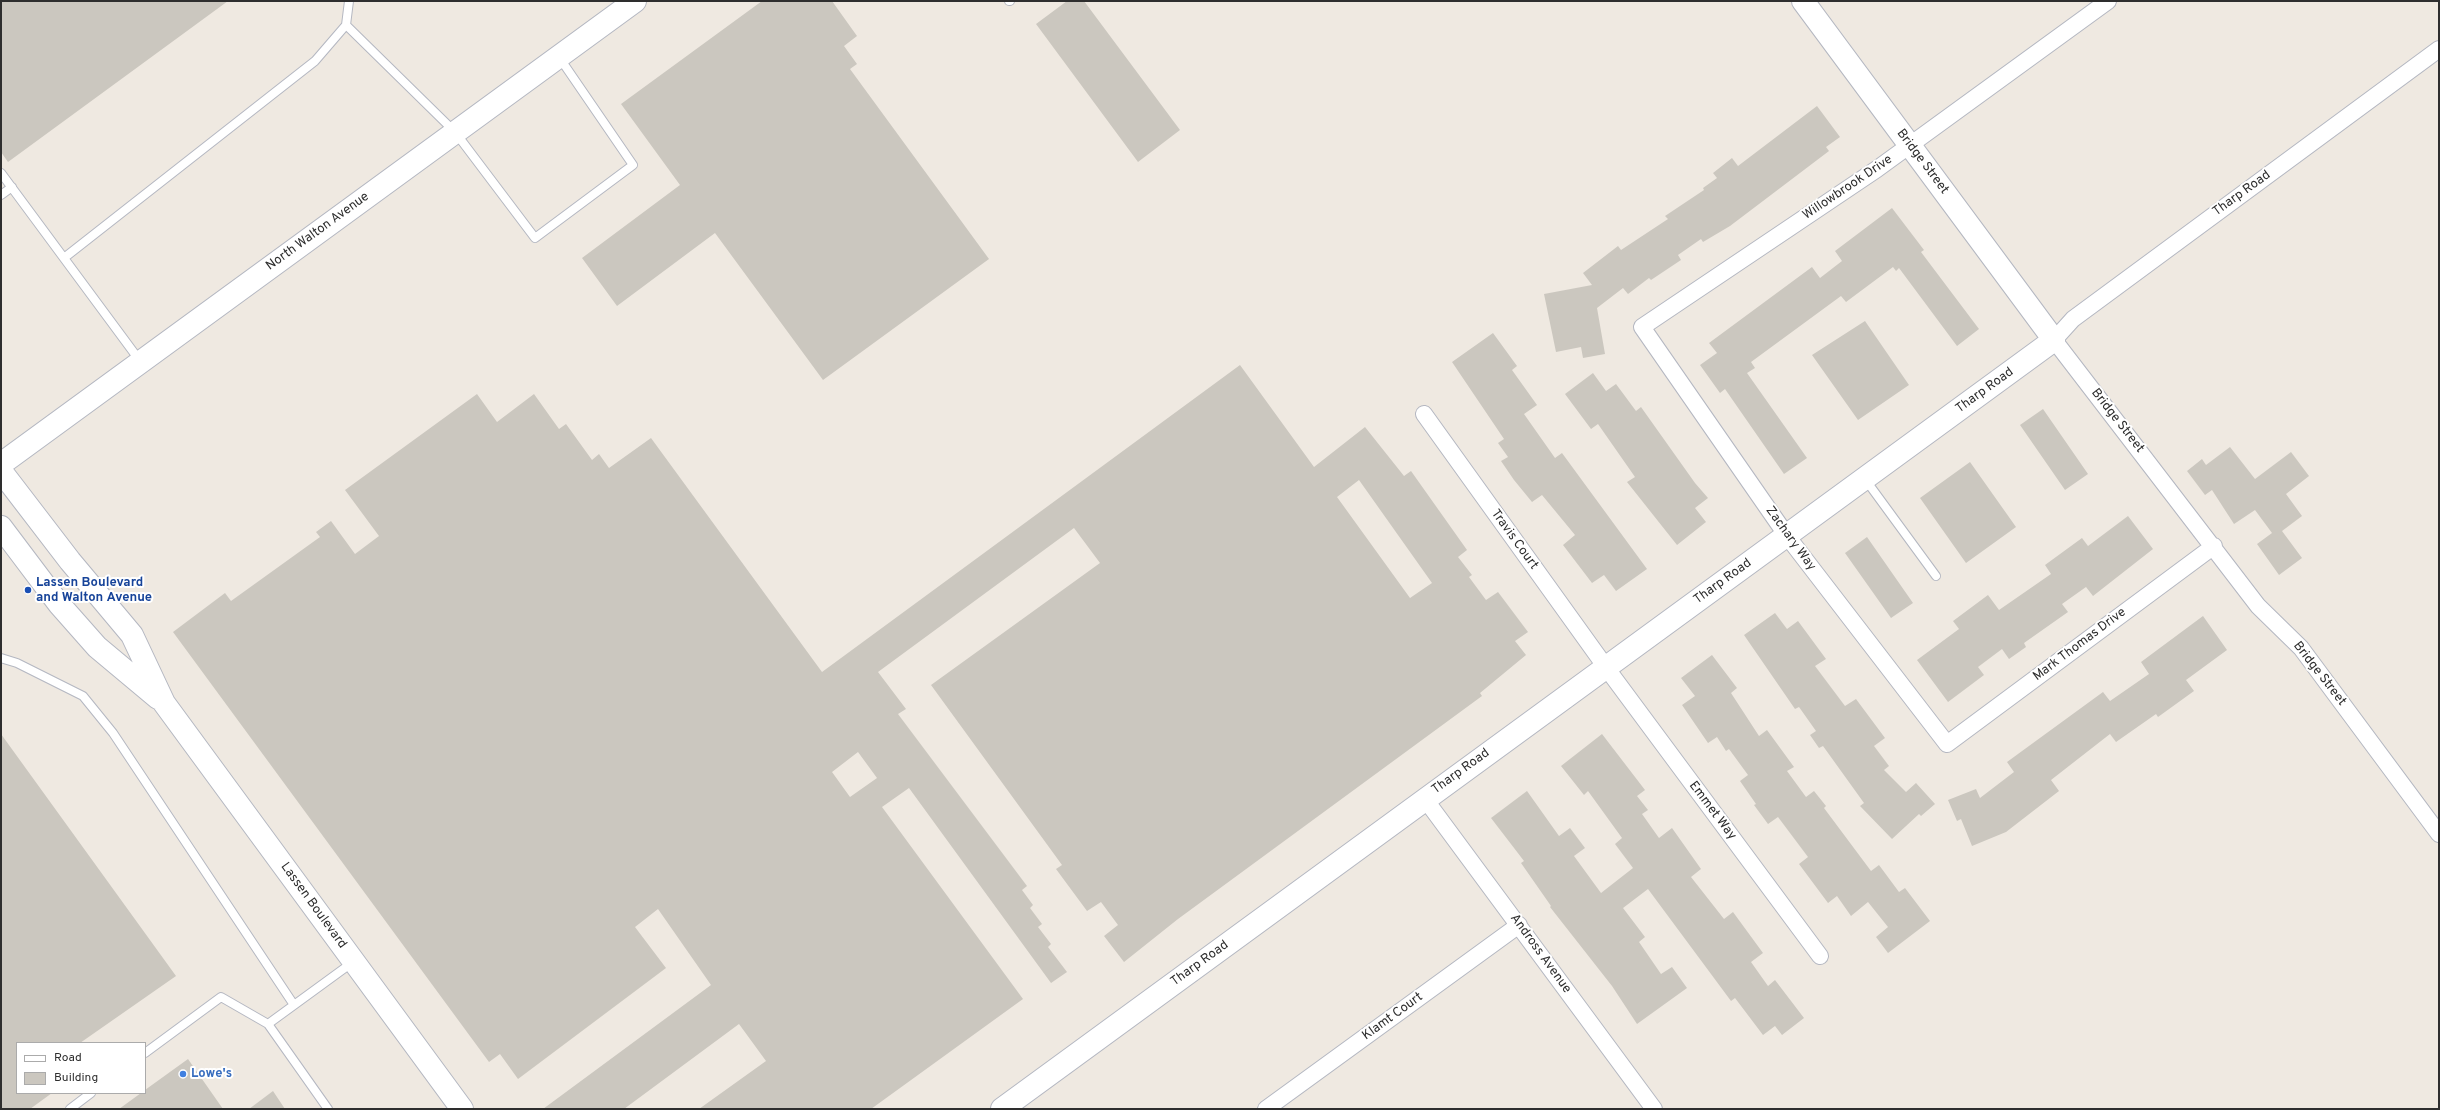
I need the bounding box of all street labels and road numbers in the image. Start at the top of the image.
street label: Bridge Street [1893,126,1951,198]
street label: Willowbrook Drive [1800,152,1896,224]
street label: Tharp Road [2210,168,2274,220]
street label: North Walton Avenue [264,189,372,275]
street label: Tharp Road [1953,365,2017,417]
street label: Bridge Street [2087,386,2147,456]
street label: Zachary Way [1761,504,1819,574]
street label: Travis Court [1487,507,1541,573]
street label: Tharp Road [1691,556,1755,608]
street label: Mark Thomas Drive [2031,605,2129,685]
street label: Bridge Street [2289,639,2349,709]
street label: Tharp Road [1429,746,1493,798]
street label: Emmet Way [1685,779,1739,843]
street label: Lassen Boulevard [277,860,349,952]
street label: Andross Avenue [1506,911,1574,997]
street label: Tharp Road [1168,938,1232,990]
street label: Klamt Court [1360,990,1426,1044]

